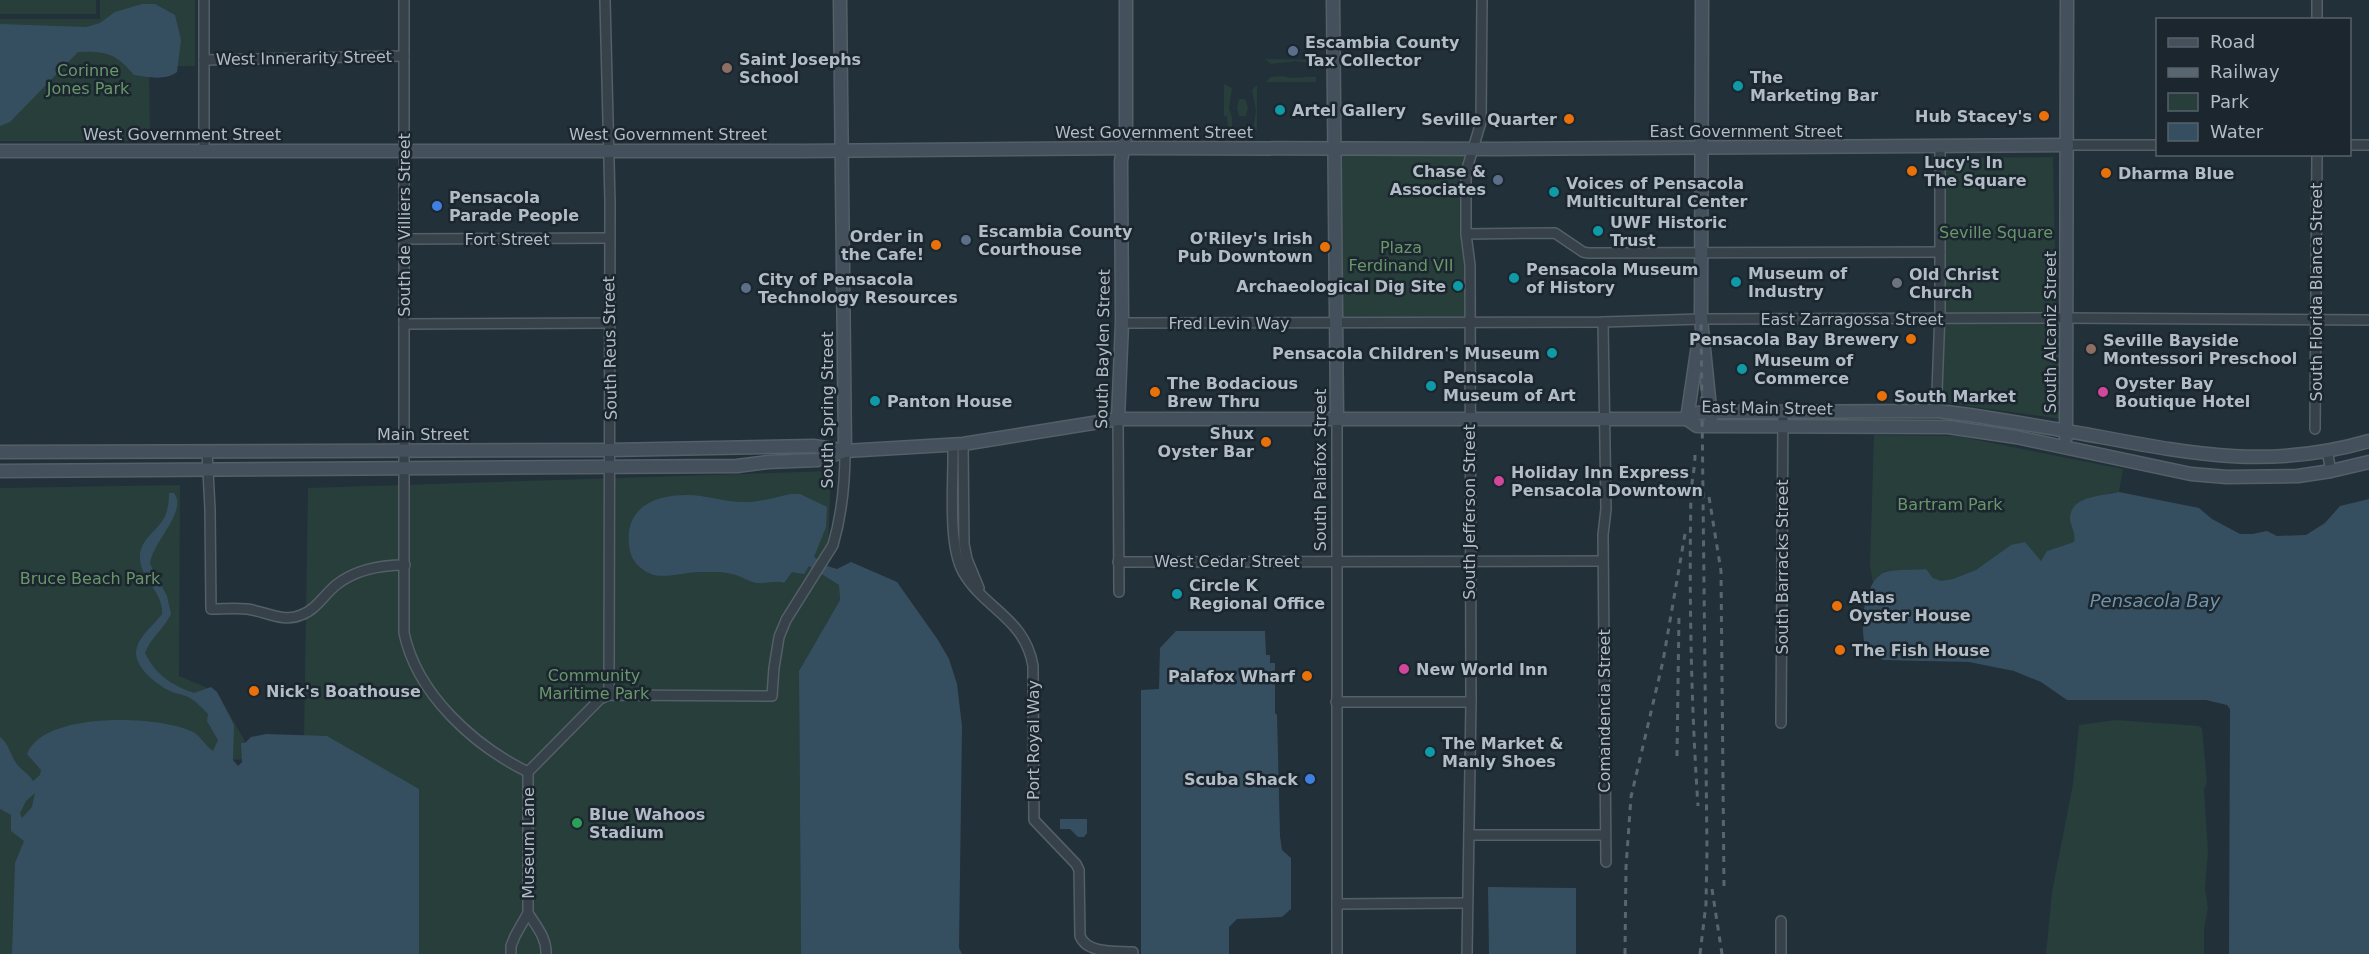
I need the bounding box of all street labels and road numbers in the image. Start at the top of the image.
street label: West Innerarity Street [216,47,392,69]
street label: East Government Street [1649,122,1843,141]
street label: West Government Street [1055,123,1253,142]
street label: West Government Street [83,125,281,144]
street label: West Government Street [569,125,767,144]
street label: South de Villiers Street [395,133,414,317]
street label: South Florida Blanca Street [2307,183,2326,401]
street label: Fort Street [465,230,549,249]
street label: South Alcaniz Street [2041,251,2060,413]
street label: South Baylen Street [1092,269,1114,429]
street label: South Reus Street [599,276,621,420]
street label: East Zarragossa Street [1760,310,1944,329]
street label: Fred Levin Way [1168,314,1290,333]
street label: South Spring Street [818,332,837,488]
street label: South Palafox Street [1311,389,1330,551]
street label: East Main Street [1701,397,1833,419]
street label: South Jefferson Street [1460,424,1479,600]
street label: Main Street [377,425,469,444]
street label: South Barracks Street [1773,479,1792,655]
street label: West Cedar Street [1154,552,1300,571]
street label: Comandencia Street [1595,629,1614,793]
street label: Port Royal Way [1024,680,1043,800]
street label: Museum Lane [519,787,538,899]

